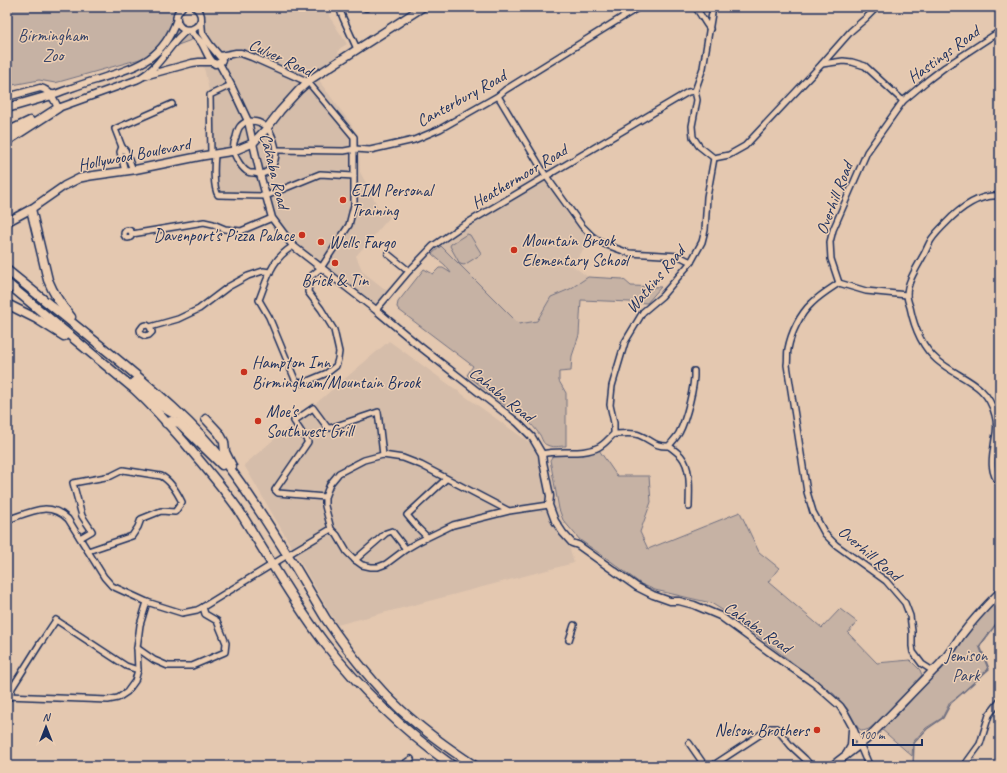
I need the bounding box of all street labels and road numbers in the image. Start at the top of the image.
street label: Hastings Road [903,20,985,88]
street label: Culver Road [246,34,318,82]
street label: Canterbury Road [413,64,511,132]
street label: Cahaba Road [255,131,295,213]
street label: Hollywood Boulevard [76,133,194,176]
street label: Heathermoor Road [468,138,573,213]
street label: Overhill Road [811,157,859,237]
street label: Watkins Road [621,239,692,317]
street label: Cahaba Road [465,362,540,428]
street label: Overhill Road [834,521,907,587]
street label: Cahaba Road [720,597,797,659]

